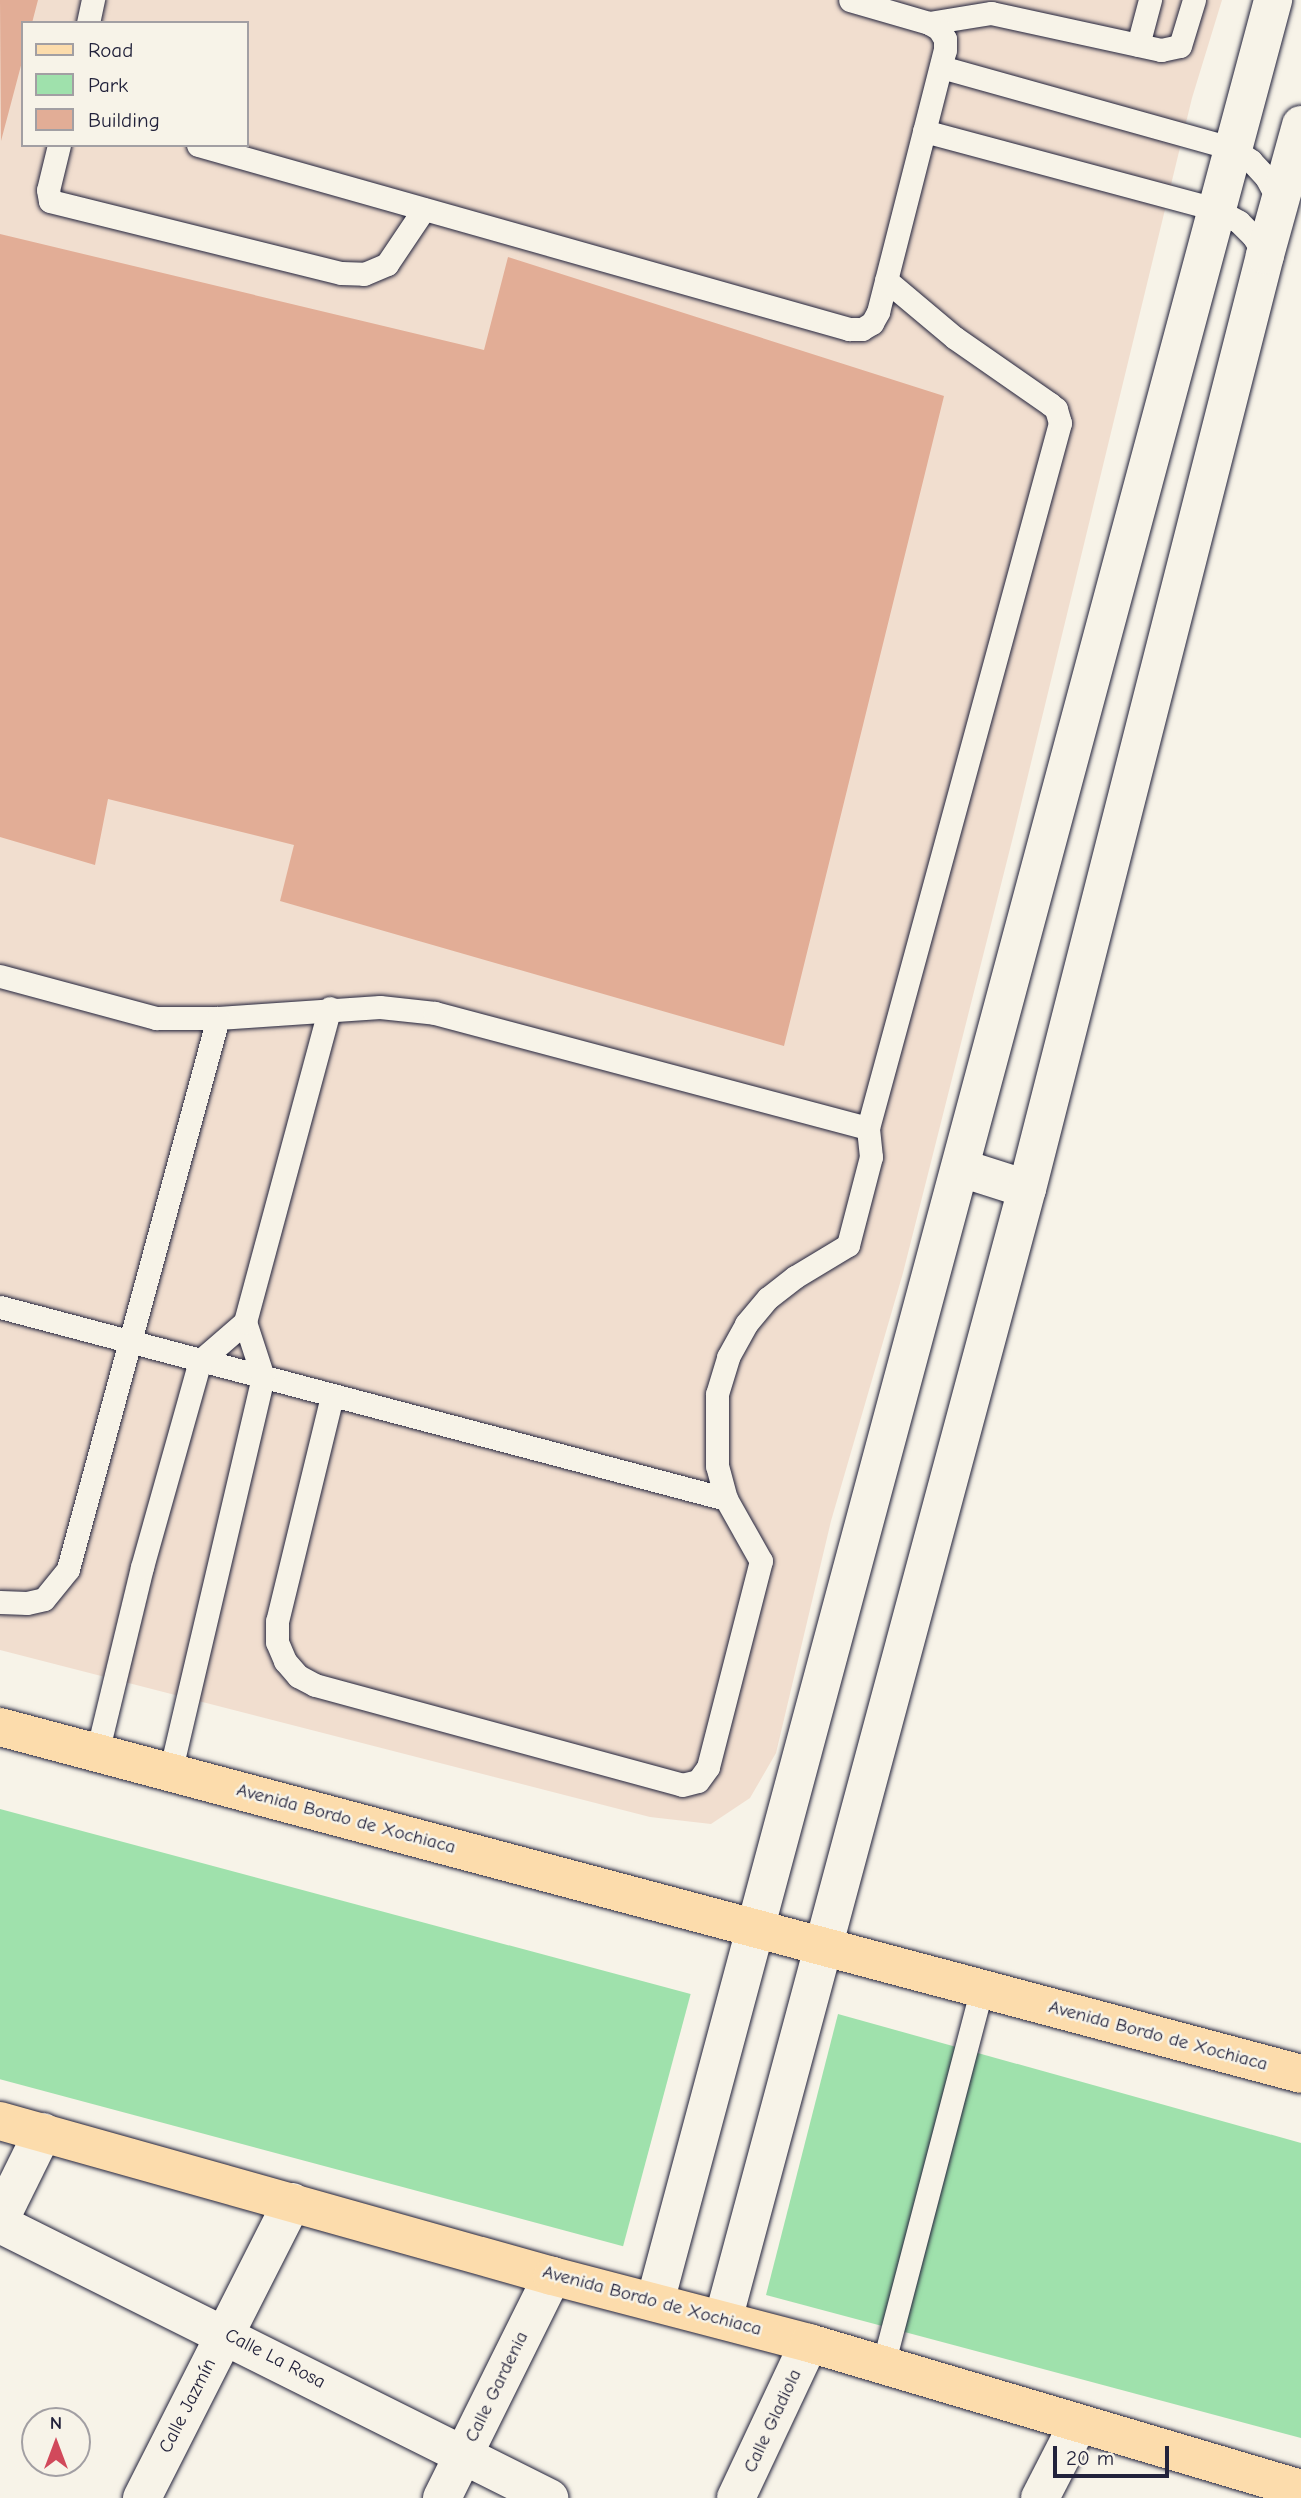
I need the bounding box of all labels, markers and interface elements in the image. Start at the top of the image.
legend [21,21,248,147]
text: Road [88,38,133,62]
text: Park [88,73,128,97]
text: Building [88,108,160,132]
street label: Avenida Bordo de Xochiaca [234,1779,458,1859]
street label: Avenida Bordo de Xochiaca [1046,1996,1270,2076]
street label: Avenida Bordo de Xochiaca [540,2261,764,2341]
street label: Calle La Rosa [221,2324,329,2394]
street label: Calle Gardenia [460,2328,534,2446]
street label: Calle Jazmín [154,2355,222,2457]
street label: Calle Gladiola [739,2366,807,2476]
north arrow [21,2407,91,2477]
text: N [50,2412,62,2434]
scale bar [1056,2432,1172,2476]
text: 20 m [1066,2446,1114,2470]

